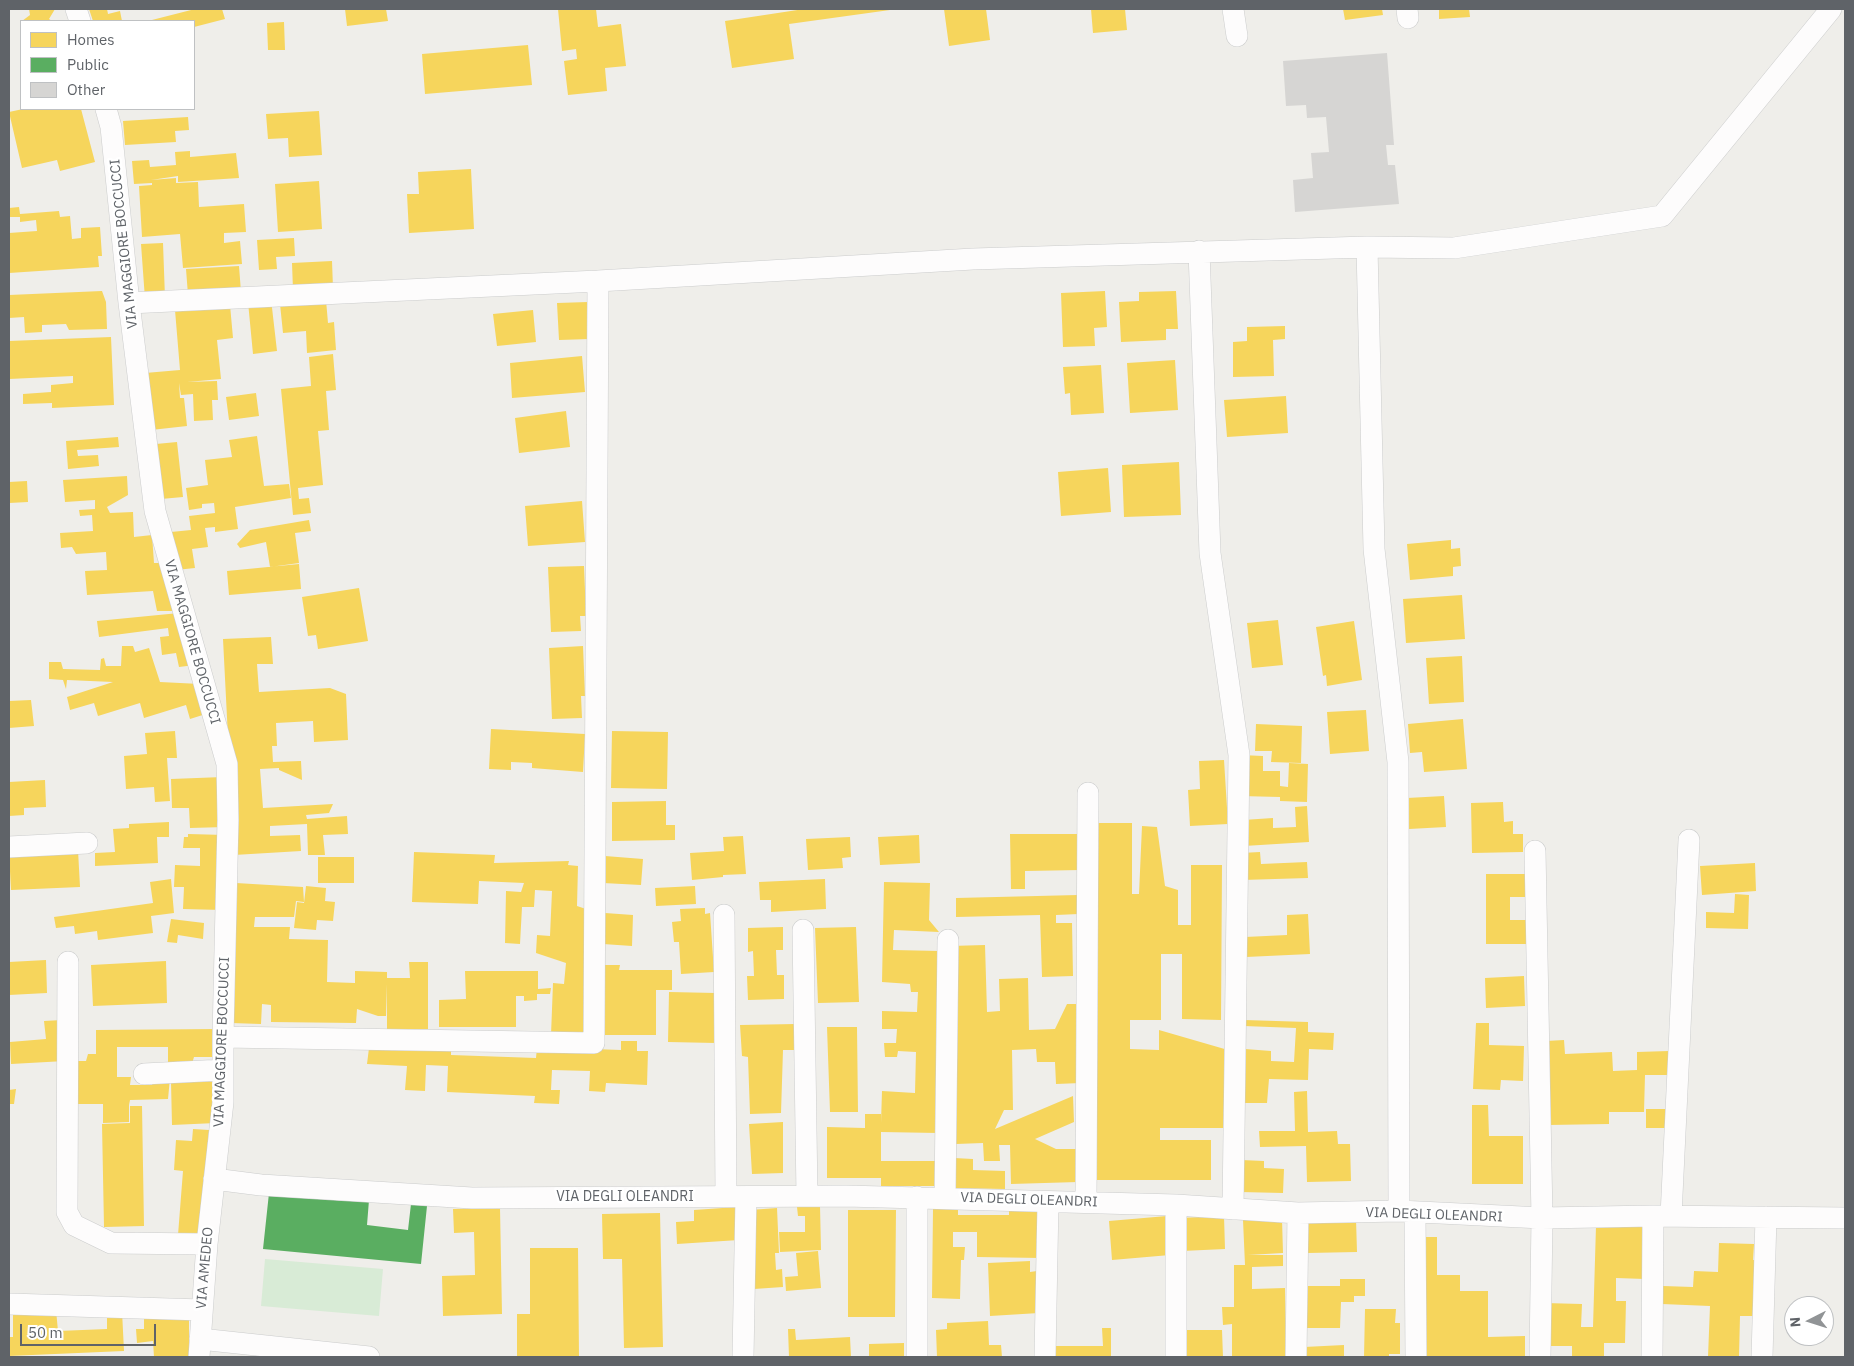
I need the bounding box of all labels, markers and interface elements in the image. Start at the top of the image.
legend [20,20,195,110]
text: Homes [67,30,115,49]
text: Public [67,55,109,74]
text: Other [67,80,105,99]
street label: VIA MAGGIORE BOCCUCCI [107,158,141,330]
street label: VIA MAGGIORE BOCCUCCI [160,558,224,726]
street label: VIA MAGGIORE BOCCUCCI [211,957,233,1127]
street label: VIA DEGLI OLEANDRI [556,1189,694,1205]
street label: VIA DEGLI OLEANDRI [960,1189,1098,1211]
street label: VIA DEGLI OLEANDRI [1365,1204,1503,1226]
street label: VIA AMEDEO [193,1226,217,1310]
north arrow [1784,1296,1834,1346]
scale bar [22,1314,159,1346]
text: N [1786,1316,1804,1328]
text: 50 m [28,1323,63,1342]

